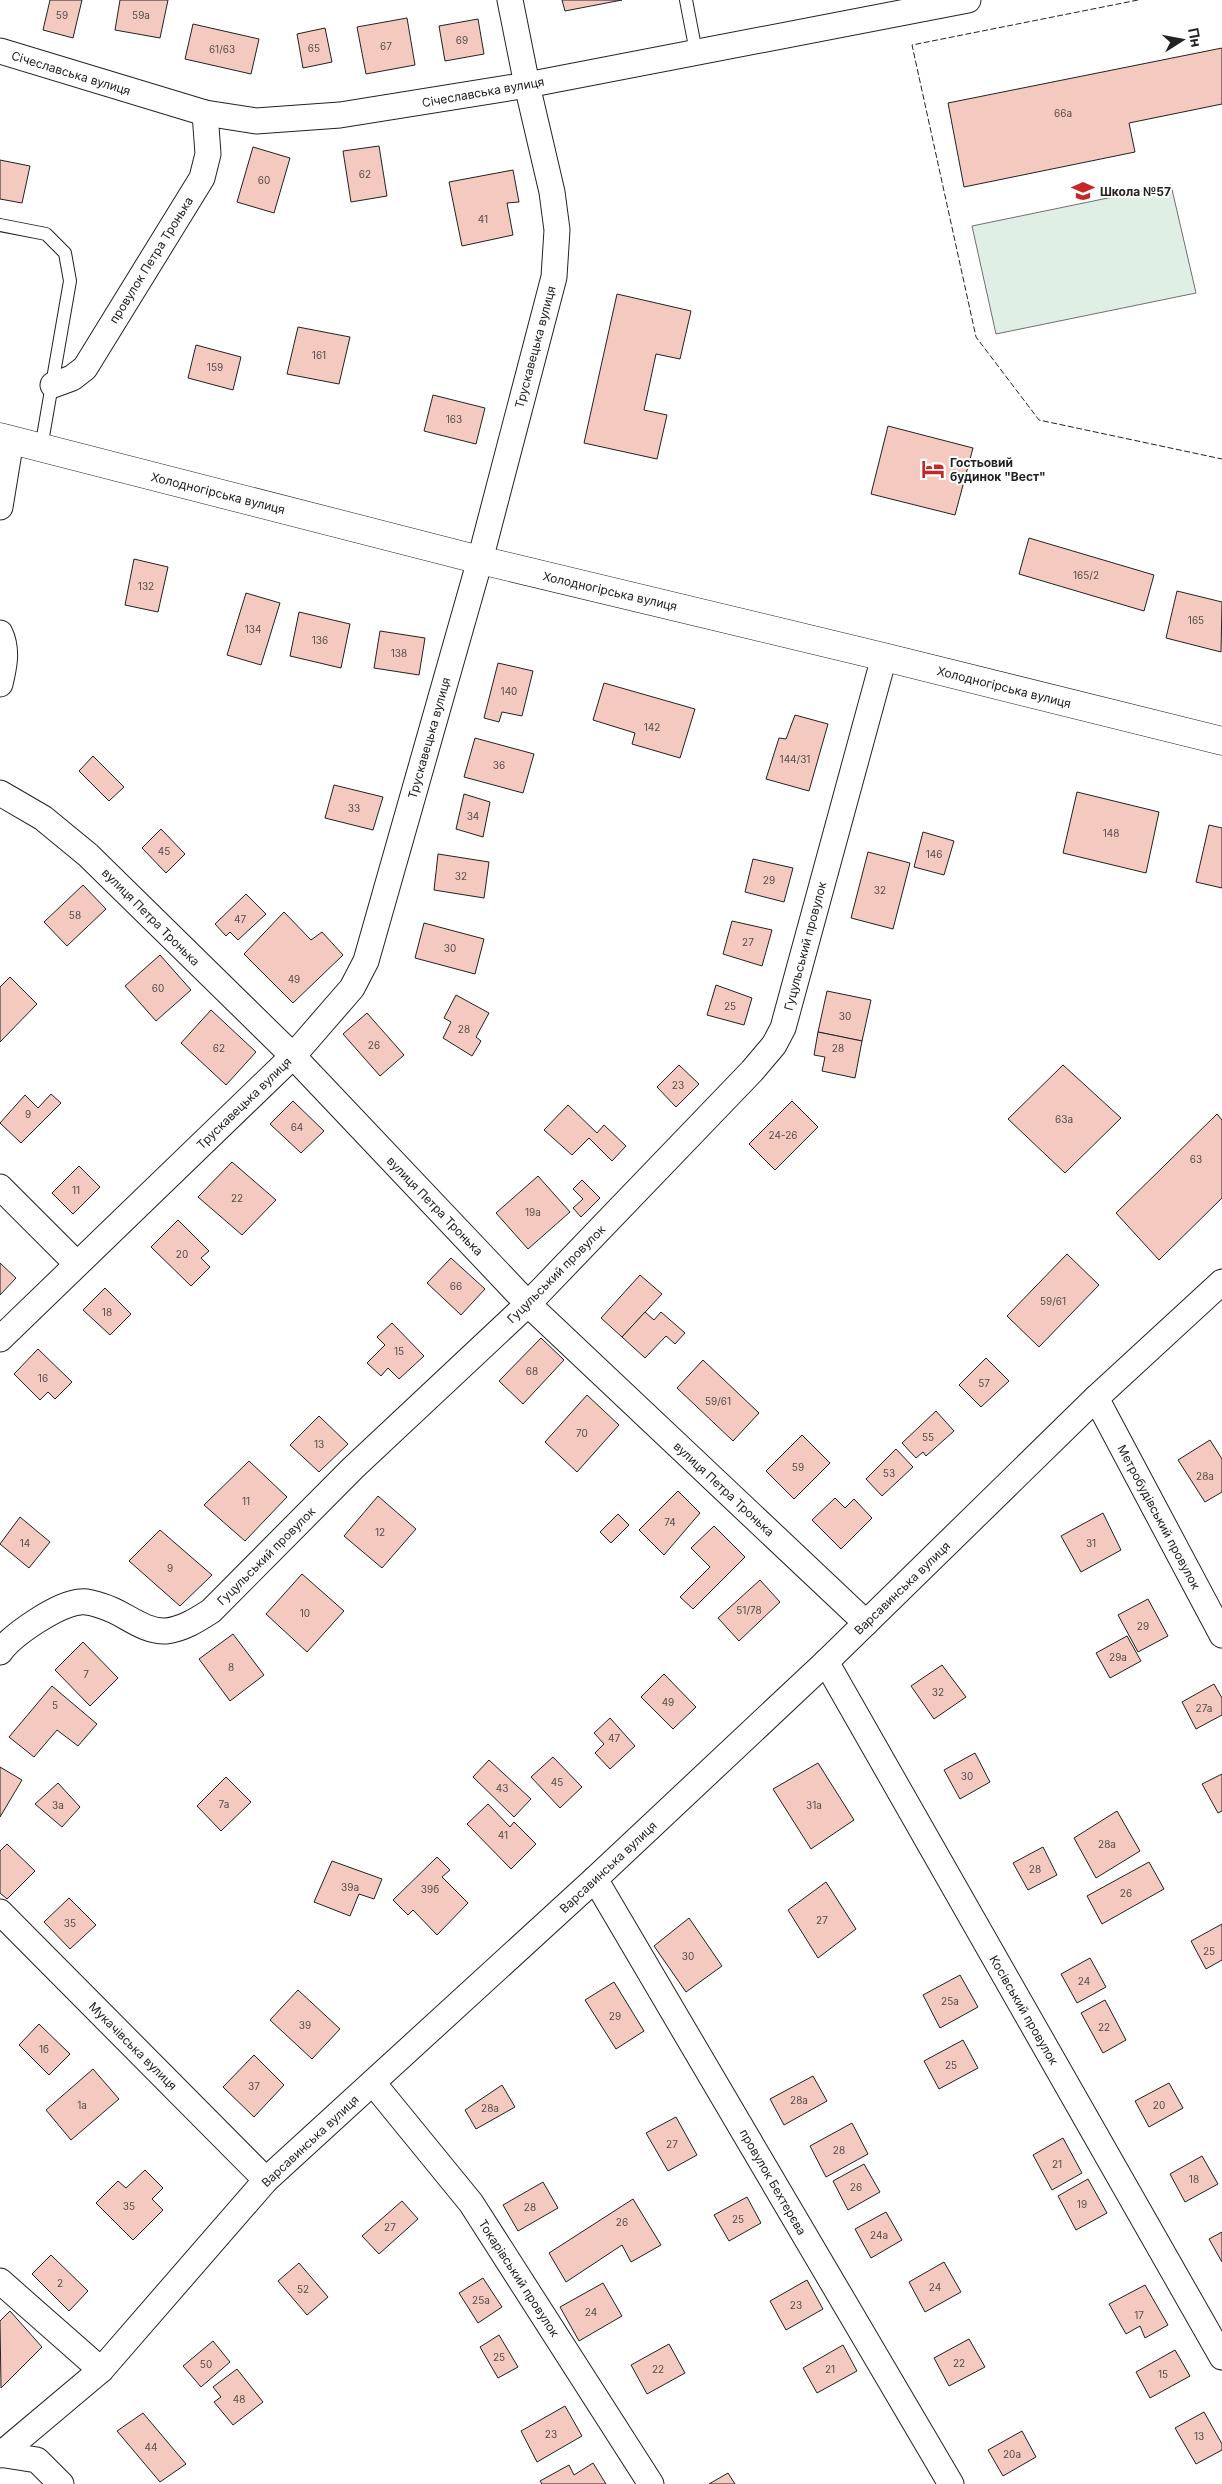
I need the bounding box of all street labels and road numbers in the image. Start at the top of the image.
street label: Січеславська вулиця [10,48,132,98]
street label: Січеславська вулиця [421,74,545,110]
street label: провулок Петра Тронька [106,194,196,326]
street label: Трускавецька вулиця [511,284,559,410]
street label: Холодногірська вулиця [149,469,287,517]
street label: Холодногірська вулиця [541,568,679,614]
street label: Холодногірська вулиця [935,663,1073,711]
street label: Трускавецька вулиця [404,675,454,801]
street label: вулиця Петра Тронька [99,865,203,969]
street label: Гуцульський провулок [781,879,830,1012]
street label: Трускавецька вулиця [194,1054,294,1152]
street label: вулиця Петра Тронька [384,1153,486,1259]
street label: Гуцульський провулок [504,1221,609,1326]
street label: вулиця Петра Тронька [671,1438,777,1540]
street label: Метробудівський провулок [1114,1442,1204,1592]
street label: Гуцульський провулок [214,1503,319,1608]
street label: Варсавинська вулиця [851,1538,953,1638]
street label: Варсавинська вулиця [556,1818,660,1916]
street label: Косівський провулок [986,1952,1062,2068]
street label: Мукачівська вулиця [86,1999,180,2093]
street label: Варсавинська вулиця [258,2092,362,2190]
street label: провулок Бехтерєва [737,2126,809,2238]
street label: Токарівський провулок [475,2216,563,2340]

